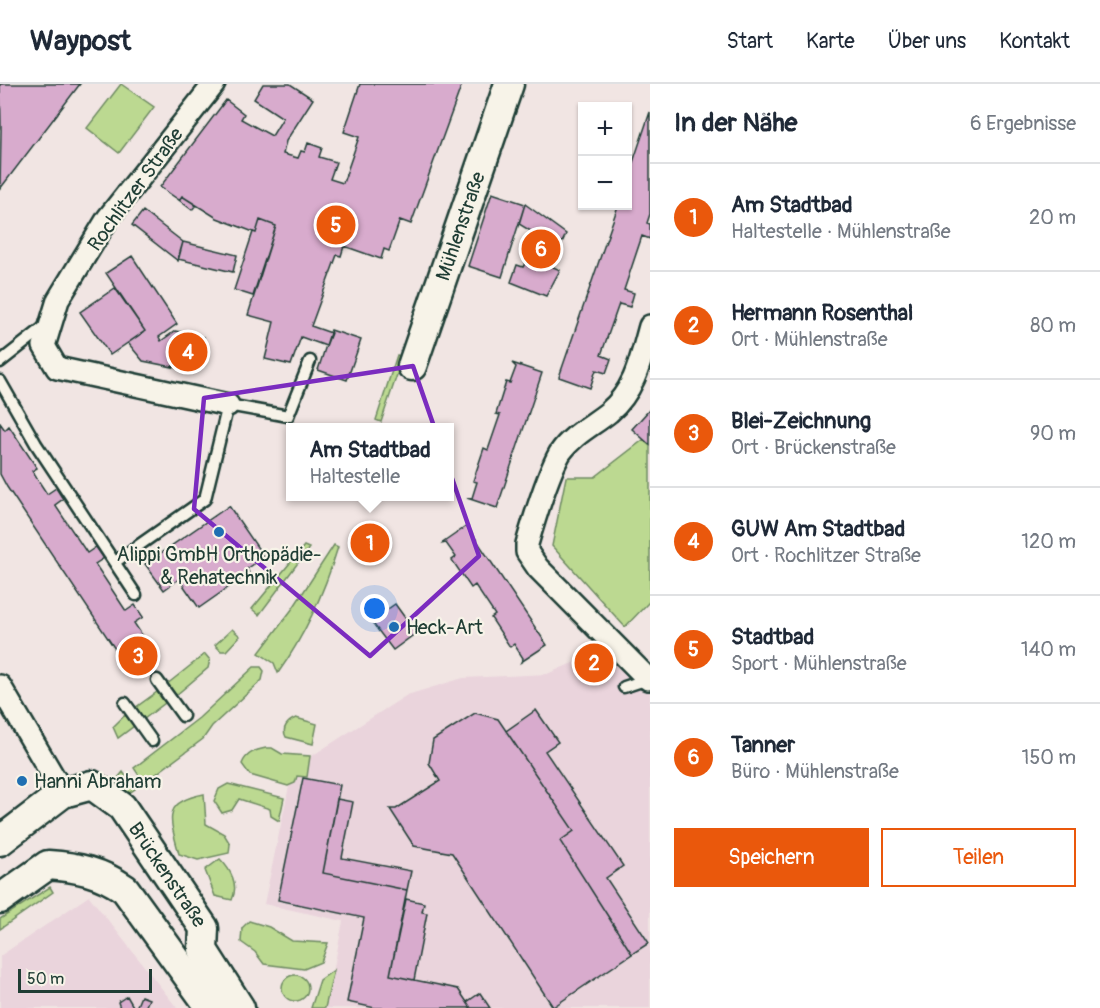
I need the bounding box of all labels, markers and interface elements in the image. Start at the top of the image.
text: Waypost [30,24,131,59]
text: Start [727,28,773,55]
text: Karte [806,28,855,55]
text: Über uns [888,28,966,55]
text: Kontakt [999,28,1070,55]
map controls [578,102,632,210]
button: + [578,102,632,156]
text: In der Nähe [674,107,797,139]
text: 6 Ergebnisse [970,111,1076,136]
street label: Rochlitzer Straße [82,122,189,256]
button: − [578,156,632,210]
street label: Mühlenstraße [430,168,491,284]
text: Am Stadtbad [731,191,853,219]
pin: 5 [316,202,356,248]
text: 1 [690,205,697,230]
text: 20 m [1029,205,1076,230]
text: Haltestelle · Mühlenstraße [731,219,951,244]
pin: 6 [522,226,560,272]
text: Hermann Rosenthal [731,299,913,327]
text: 2 [688,313,699,338]
text: 80 m [1030,313,1076,338]
text: Ort · Mühlenstraße [731,327,888,352]
pin: 4 [168,330,207,374]
text: Blei-Zeichnung [731,407,871,435]
text: 3 [688,421,699,446]
text: 90 m [1030,421,1076,446]
popup [286,423,454,501]
text: Ort · Brückenstraße [731,435,896,460]
text: Am Stadtbad [309,436,431,464]
text: Haltestelle [309,464,400,489]
text: GUW Am Stadtbad [731,515,905,543]
pin: 1 [350,520,389,566]
marker: Alippi GmbH Orthopädie- & Rehatechnik [212,525,226,539]
text: 4 [688,529,699,554]
text: 120 m [1021,529,1076,554]
place label: Alippi GmbH Orthopädie- & Rehatechnik [117,542,321,590]
text: Ort · Rochlitzer Straße [731,543,921,568]
your location [360,594,389,623]
place label: Heck-Art [406,615,484,640]
marker: Heck-Art [387,620,401,634]
text: Stadtbad [731,623,814,651]
pin: 3 [118,634,158,678]
text: 5 [688,637,699,662]
text: 140 m [1021,637,1076,662]
pin: 2 [574,640,614,686]
text: Sport · Mühlenstraße [731,651,907,676]
text: Tanner [731,731,795,759]
text: 6 [688,745,699,770]
text: 150 m [1022,745,1076,770]
text: Büro · Mühlenstraße [731,759,899,784]
place label: Hanni Abraham [34,769,162,794]
marker: Hanni Abraham [15,774,29,788]
street label: Brückenstraße [123,817,212,932]
button: Speichern [674,828,869,887]
button: Teilen [881,828,1076,887]
scale bar [18,966,152,994]
text: 50 m [27,969,64,989]

